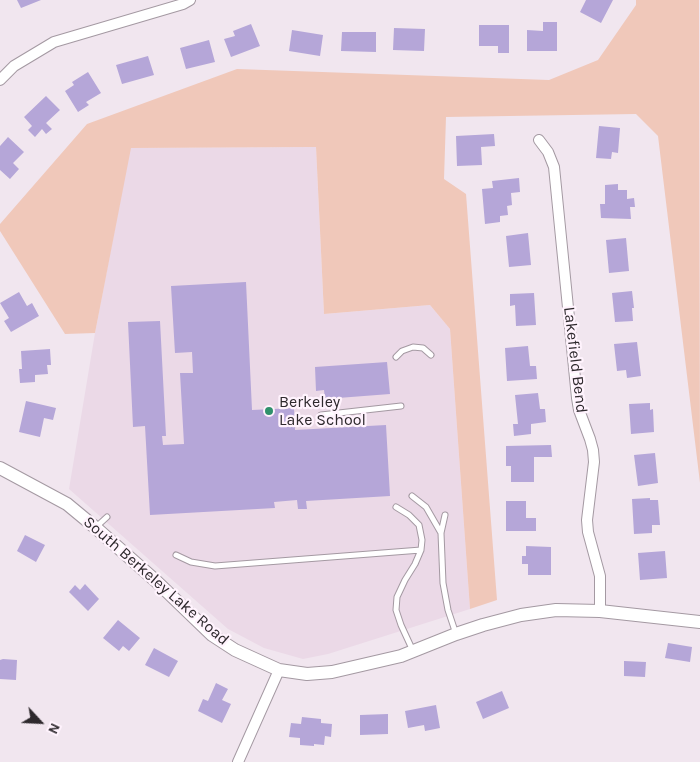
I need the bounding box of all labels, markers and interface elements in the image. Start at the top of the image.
street label: Lakefield Bend [559,306,591,414]
place label: Berkeley Lake School [279,392,366,430]
marker: Berkeley Lake School [263,405,275,417]
street label: South Berkeley Lake Road [79,512,233,650]
north arrow [15,697,65,747]
text: N [44,720,64,737]

